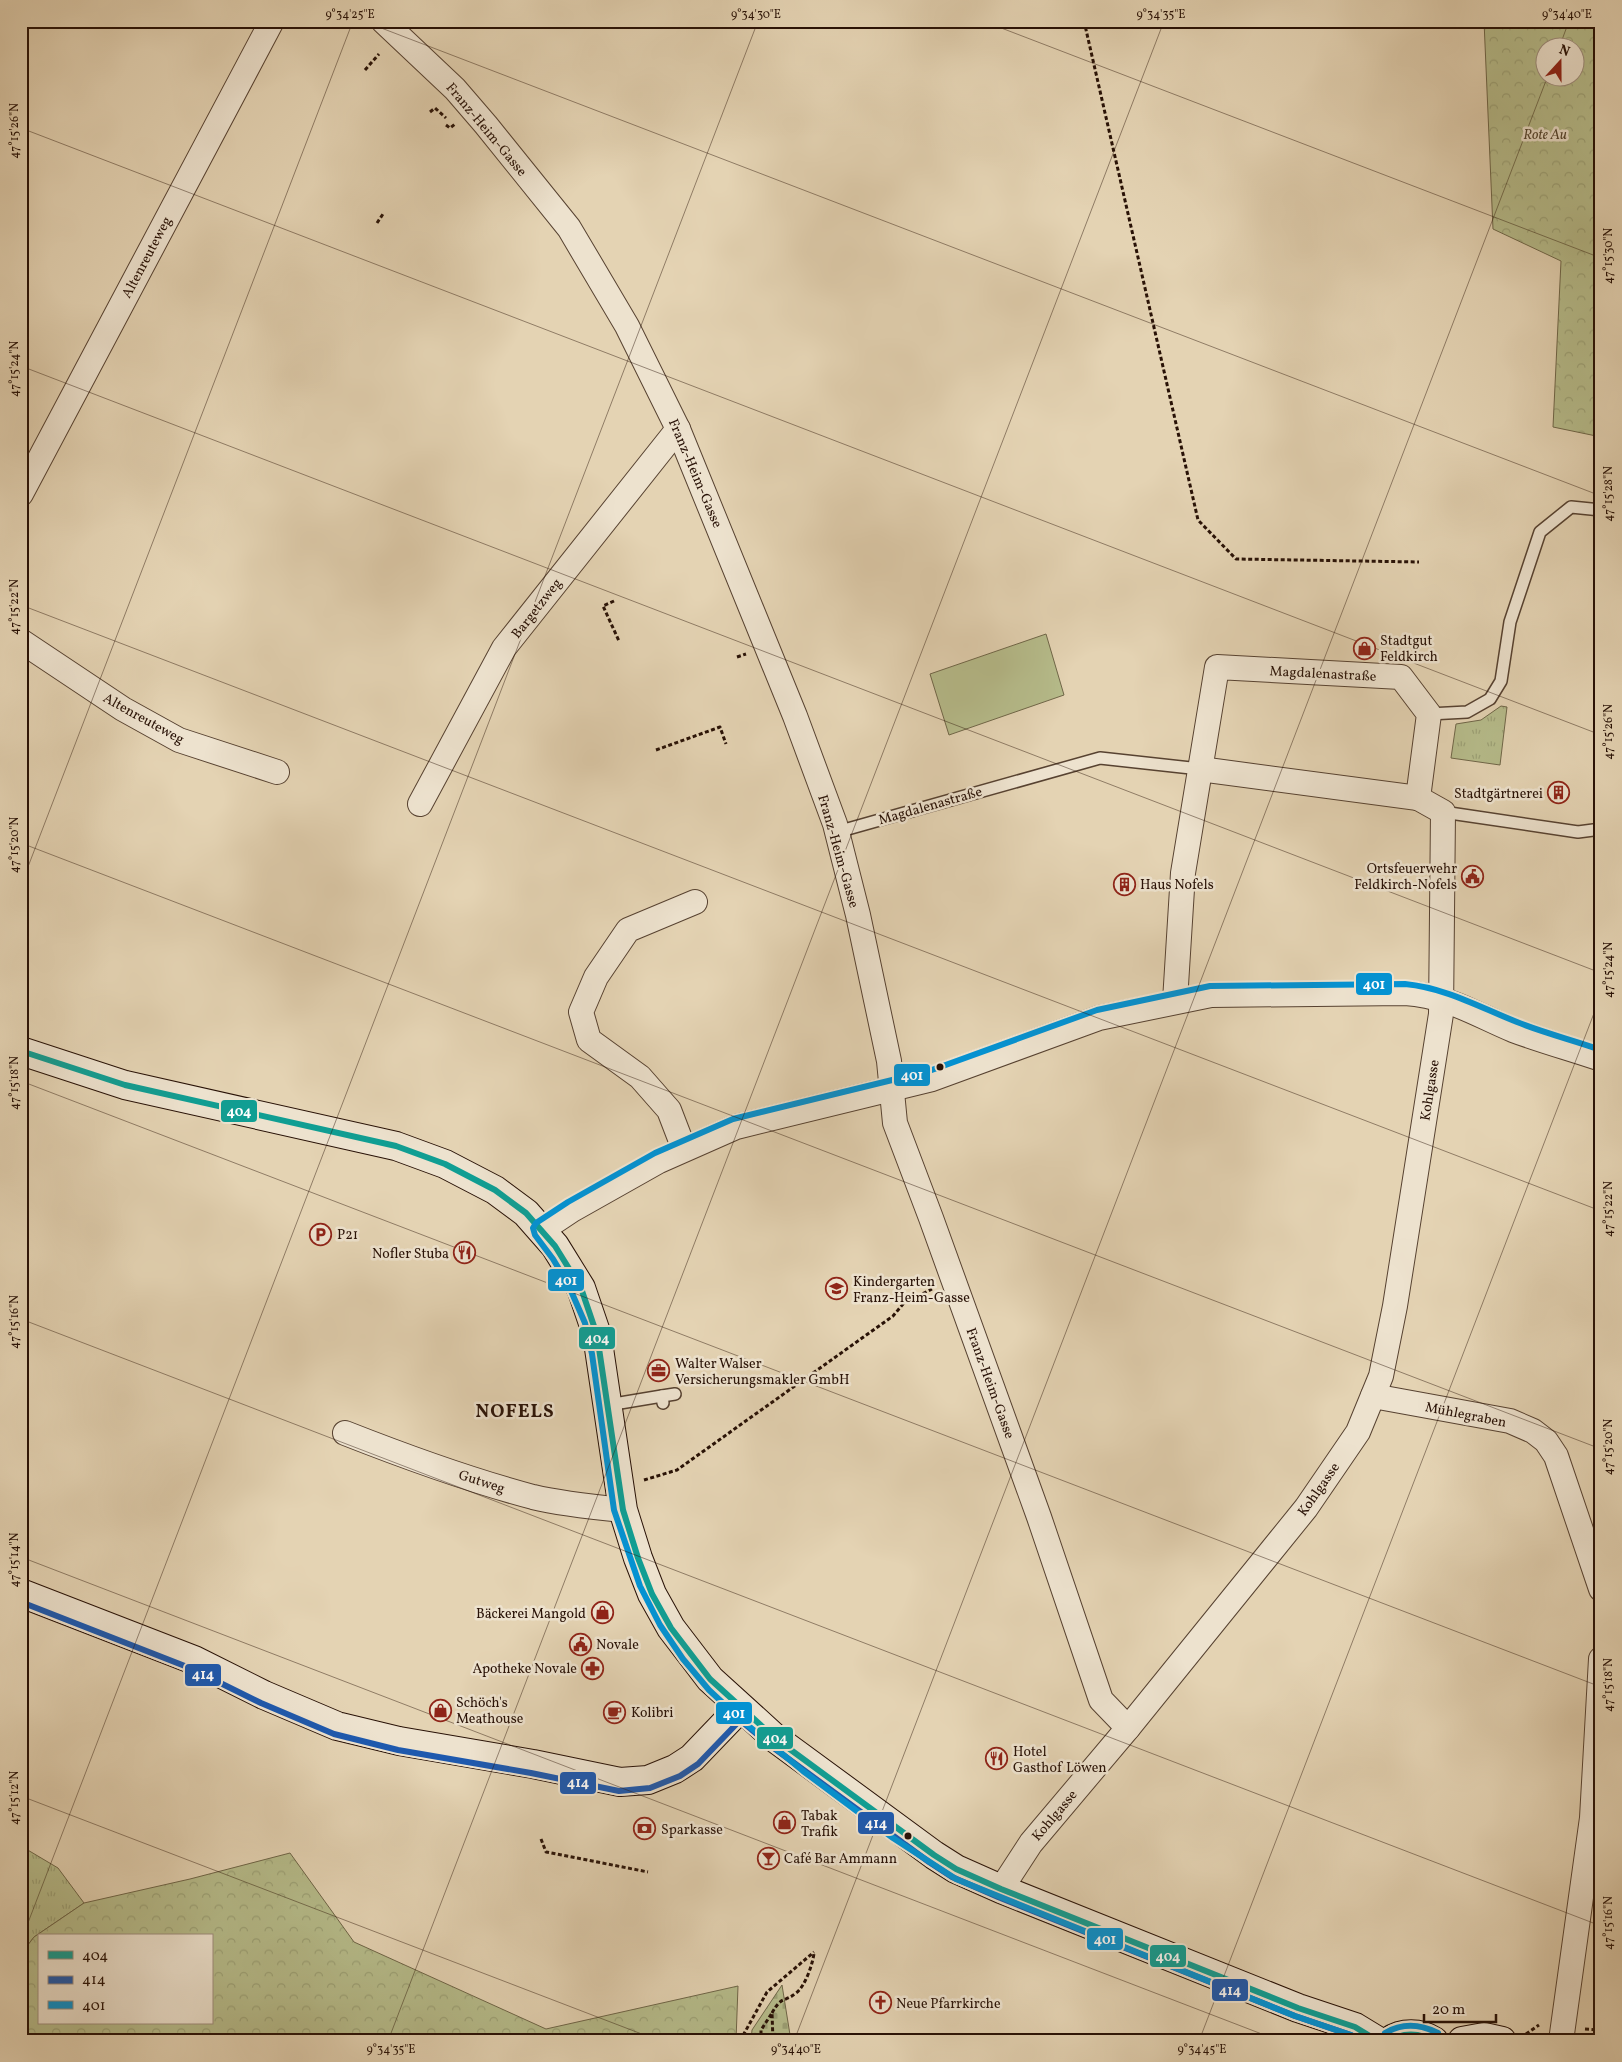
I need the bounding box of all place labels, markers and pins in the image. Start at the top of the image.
place label: Stadtgut Feldkirch [1380,632,1438,667]
shop icon: Stadtgut Feldkirch [1352,636,1376,660]
building icon: Stadtgärtnerei [1547,781,1571,805]
place label: Stadtgärtnerei [1454,785,1543,804]
place label: Ortsfeuerwehr Feldkirch-Nofels [1354,860,1457,895]
public building icon: Ortsfeuerwehr Feldkirch-Nofels [1461,864,1485,888]
building icon: Haus Nofels [1112,872,1136,896]
place label: Haus Nofels [1140,876,1214,895]
unlabelled marker [935,1062,945,1072]
parking icon: P21 [309,1222,333,1246]
place label: P21 [337,1226,358,1245]
restaurant icon: Nofler Stuba [453,1241,477,1265]
place label: Nofler Stuba [372,1245,449,1264]
place label: Kindergarten Franz-Heim-Gasse [853,1273,970,1308]
school or university icon: Kindergarten Franz-Heim-Gasse [825,1277,849,1301]
place label: Walter Walser Versicherungsmakler GmbH [675,1355,849,1390]
office icon: Walter Walser Versicherungsmakler GmbH [647,1359,671,1383]
shop icon: Bäckerei Mangold [590,1601,614,1625]
place label: Bäckerei Mangold [476,1605,586,1624]
public building icon: Novale [568,1632,592,1656]
place label: Novale [596,1636,639,1655]
pharmacy icon: Apotheke Novale [581,1656,605,1680]
place label: Apotheke Novale [473,1660,577,1679]
place label: Schöch's Meathouse [456,1694,524,1729]
shop icon: Schöch's Meathouse [428,1698,452,1722]
cafe icon: Kolibri [603,1700,627,1724]
place label: Kolibri [631,1704,673,1723]
place label: Hotel Gasthof Löwen [1013,1743,1107,1778]
restaurant icon: Hotel Gasthof Löwen [985,1747,1009,1771]
place label: Tabak Trafik [801,1807,838,1842]
shop icon: Tabak Trafik [773,1811,797,1835]
bank icon: Sparkasse [633,1817,657,1841]
place label: Sparkasse [661,1821,723,1840]
unlabelled marker [903,1831,913,1841]
bar icon: Café Bar Ammann [756,1846,780,1870]
place label: Café Bar Ammann [784,1850,897,1869]
church icon: Neue Pfarrkirche [868,1991,892,2015]
place label: Neue Pfarrkirche [896,1995,1001,2014]

